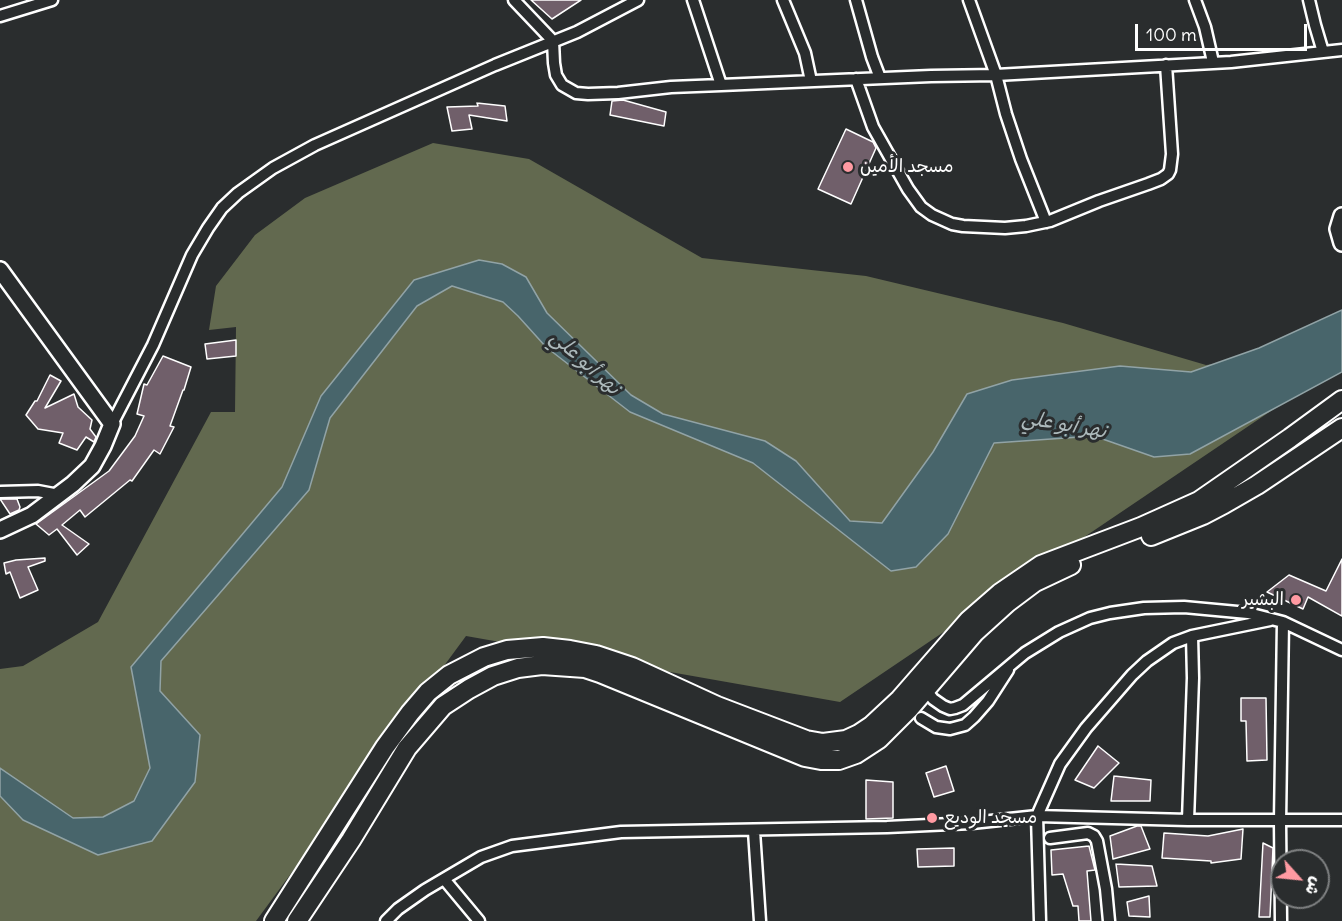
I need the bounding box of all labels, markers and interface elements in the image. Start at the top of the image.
scale bar [1138,12,1310,50]
text: 100 m [1146,23,1197,46]
place label: مسجد الأمين [860,156,954,178]
marker: مسجد الأمين [841,160,855,174]
water label: نهر أبو علي [545,326,625,400]
water label: نهر أبو علي [1020,406,1108,444]
place label: البشير [1242,589,1284,611]
marker: البشير [1289,593,1303,607]
place label: مسجد الوديع [944,807,1037,829]
marker: مسجد الوديع [925,811,939,825]
north arrow [1270,849,1330,909]
text: ش [1301,874,1327,899]

